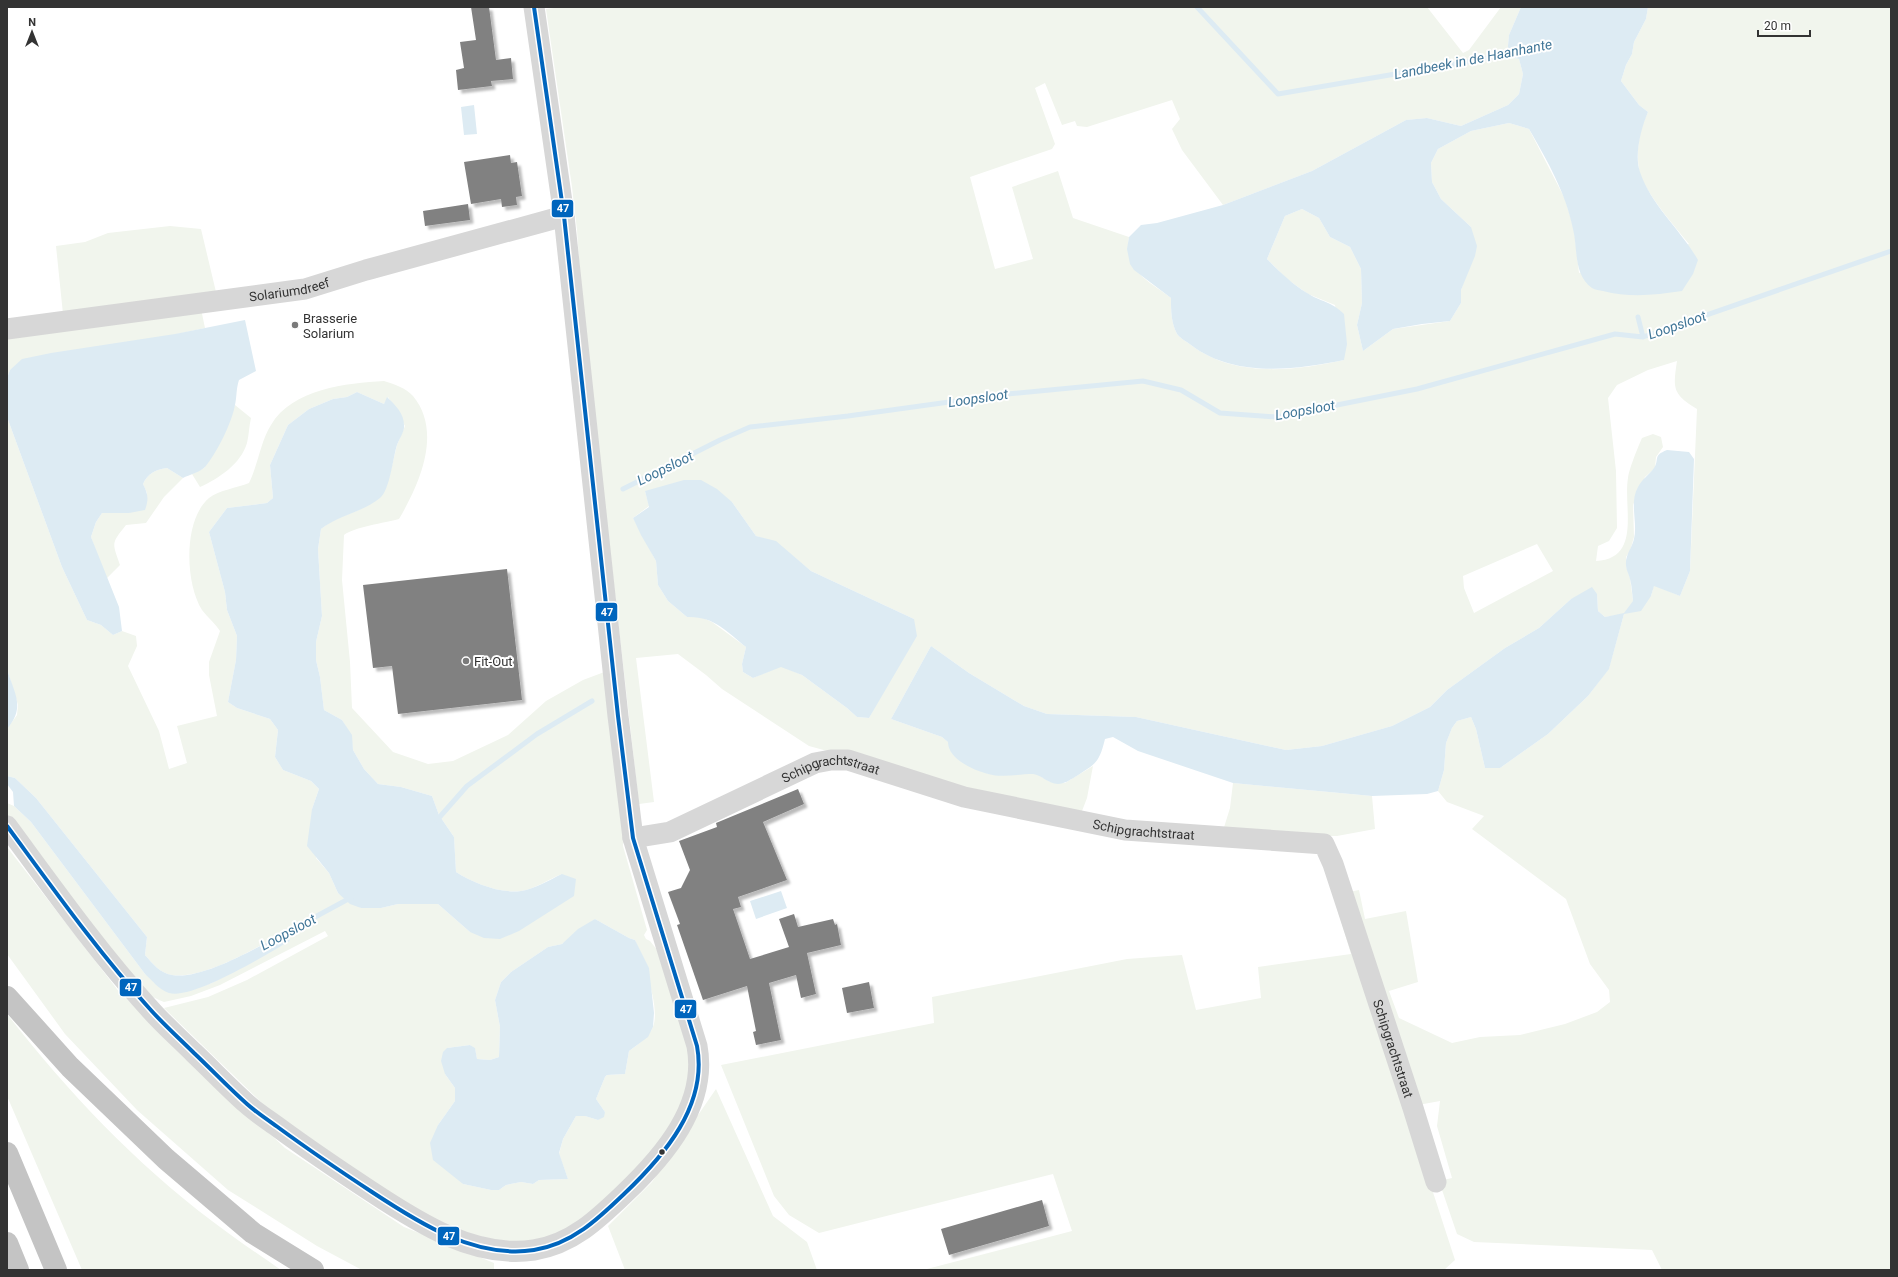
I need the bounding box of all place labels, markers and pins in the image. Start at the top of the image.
place label: Brasserie Solarium [303,311,357,341]
marker: Brasserie Solarium [290,320,300,330]
place label: Fit-Out [474,654,513,669]
marker: Fit-Out [461,656,471,666]
unlabelled marker [657,1147,667,1157]

